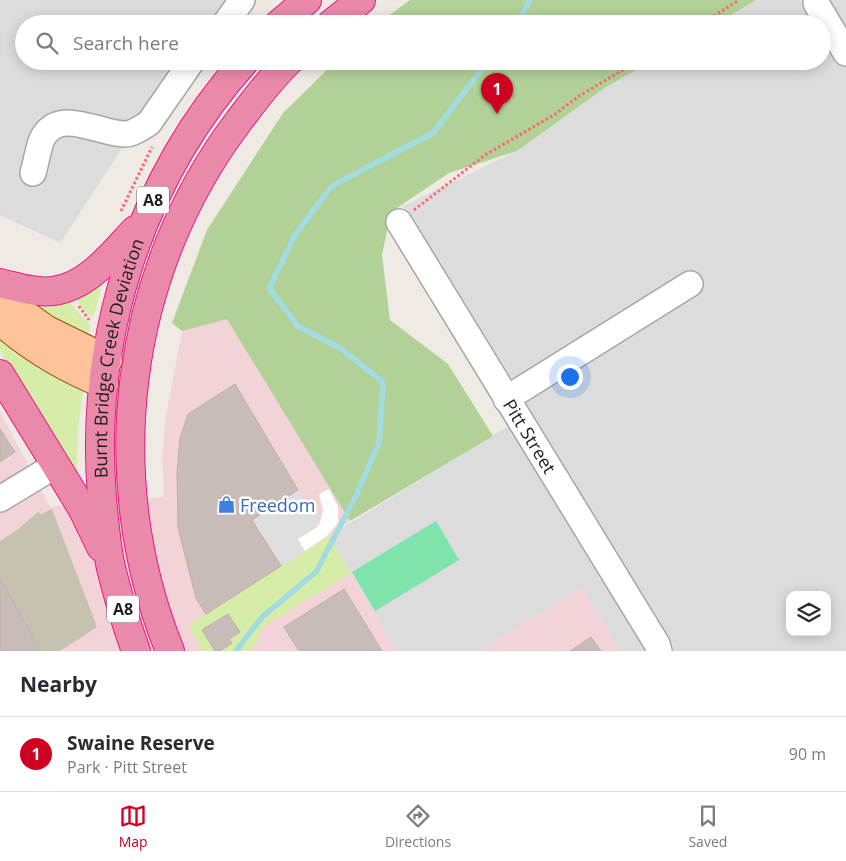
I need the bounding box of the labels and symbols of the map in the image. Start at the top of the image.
pin: 1 [481,73,513,114]
road number: A8 [137,186,169,214]
street label: Burnt Bridge Creek Deviation [88,235,149,479]
your location [557,364,583,390]
street label: Pitt Street [498,394,562,478]
place label: Freedom [240,493,315,517]
shop icon: Freedom [216,495,236,515]
road number: A8 [107,596,139,622]

